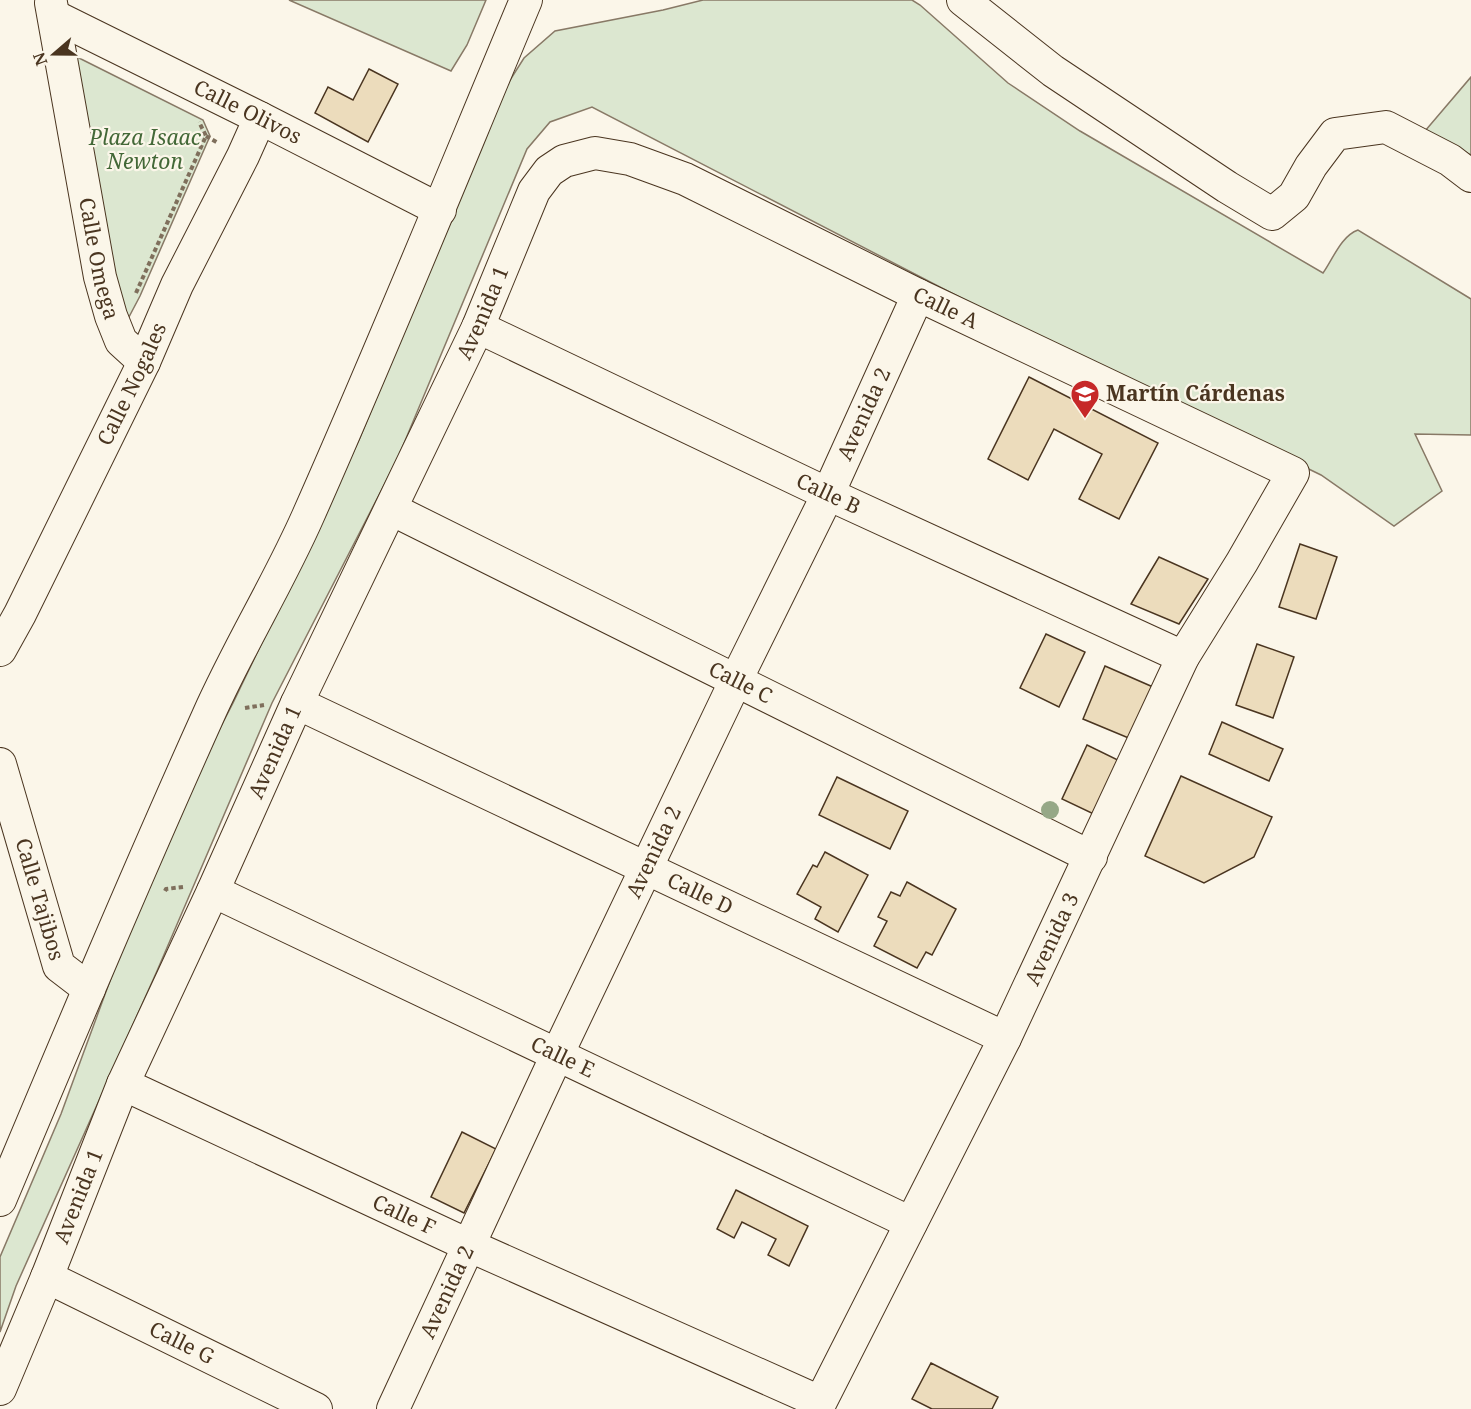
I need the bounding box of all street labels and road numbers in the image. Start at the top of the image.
street label: Calle Olivos [189,72,307,150]
street label: Calle Omega [73,195,126,323]
street label: Avenida 1 [449,262,515,364]
street label: Calle A [909,280,983,335]
street label: Calle Nogales [90,318,172,450]
street label: Avenida 2 [830,363,896,465]
street label: Calle B [792,466,865,520]
street label: Calle C [704,654,777,709]
street label: Avenida 1 [241,701,307,803]
street label: Avenida 2 [619,801,687,902]
street label: Calle Tajibos [9,835,72,964]
street label: Calle D [663,865,738,920]
street label: Avenida 3 [1017,888,1085,989]
street label: Calle E [526,1029,599,1083]
street label: Avenida 1 [47,1145,109,1247]
street label: Calle F [368,1187,441,1241]
street label: Avenida 2 [413,1241,480,1342]
street label: Calle G [145,1314,219,1370]

